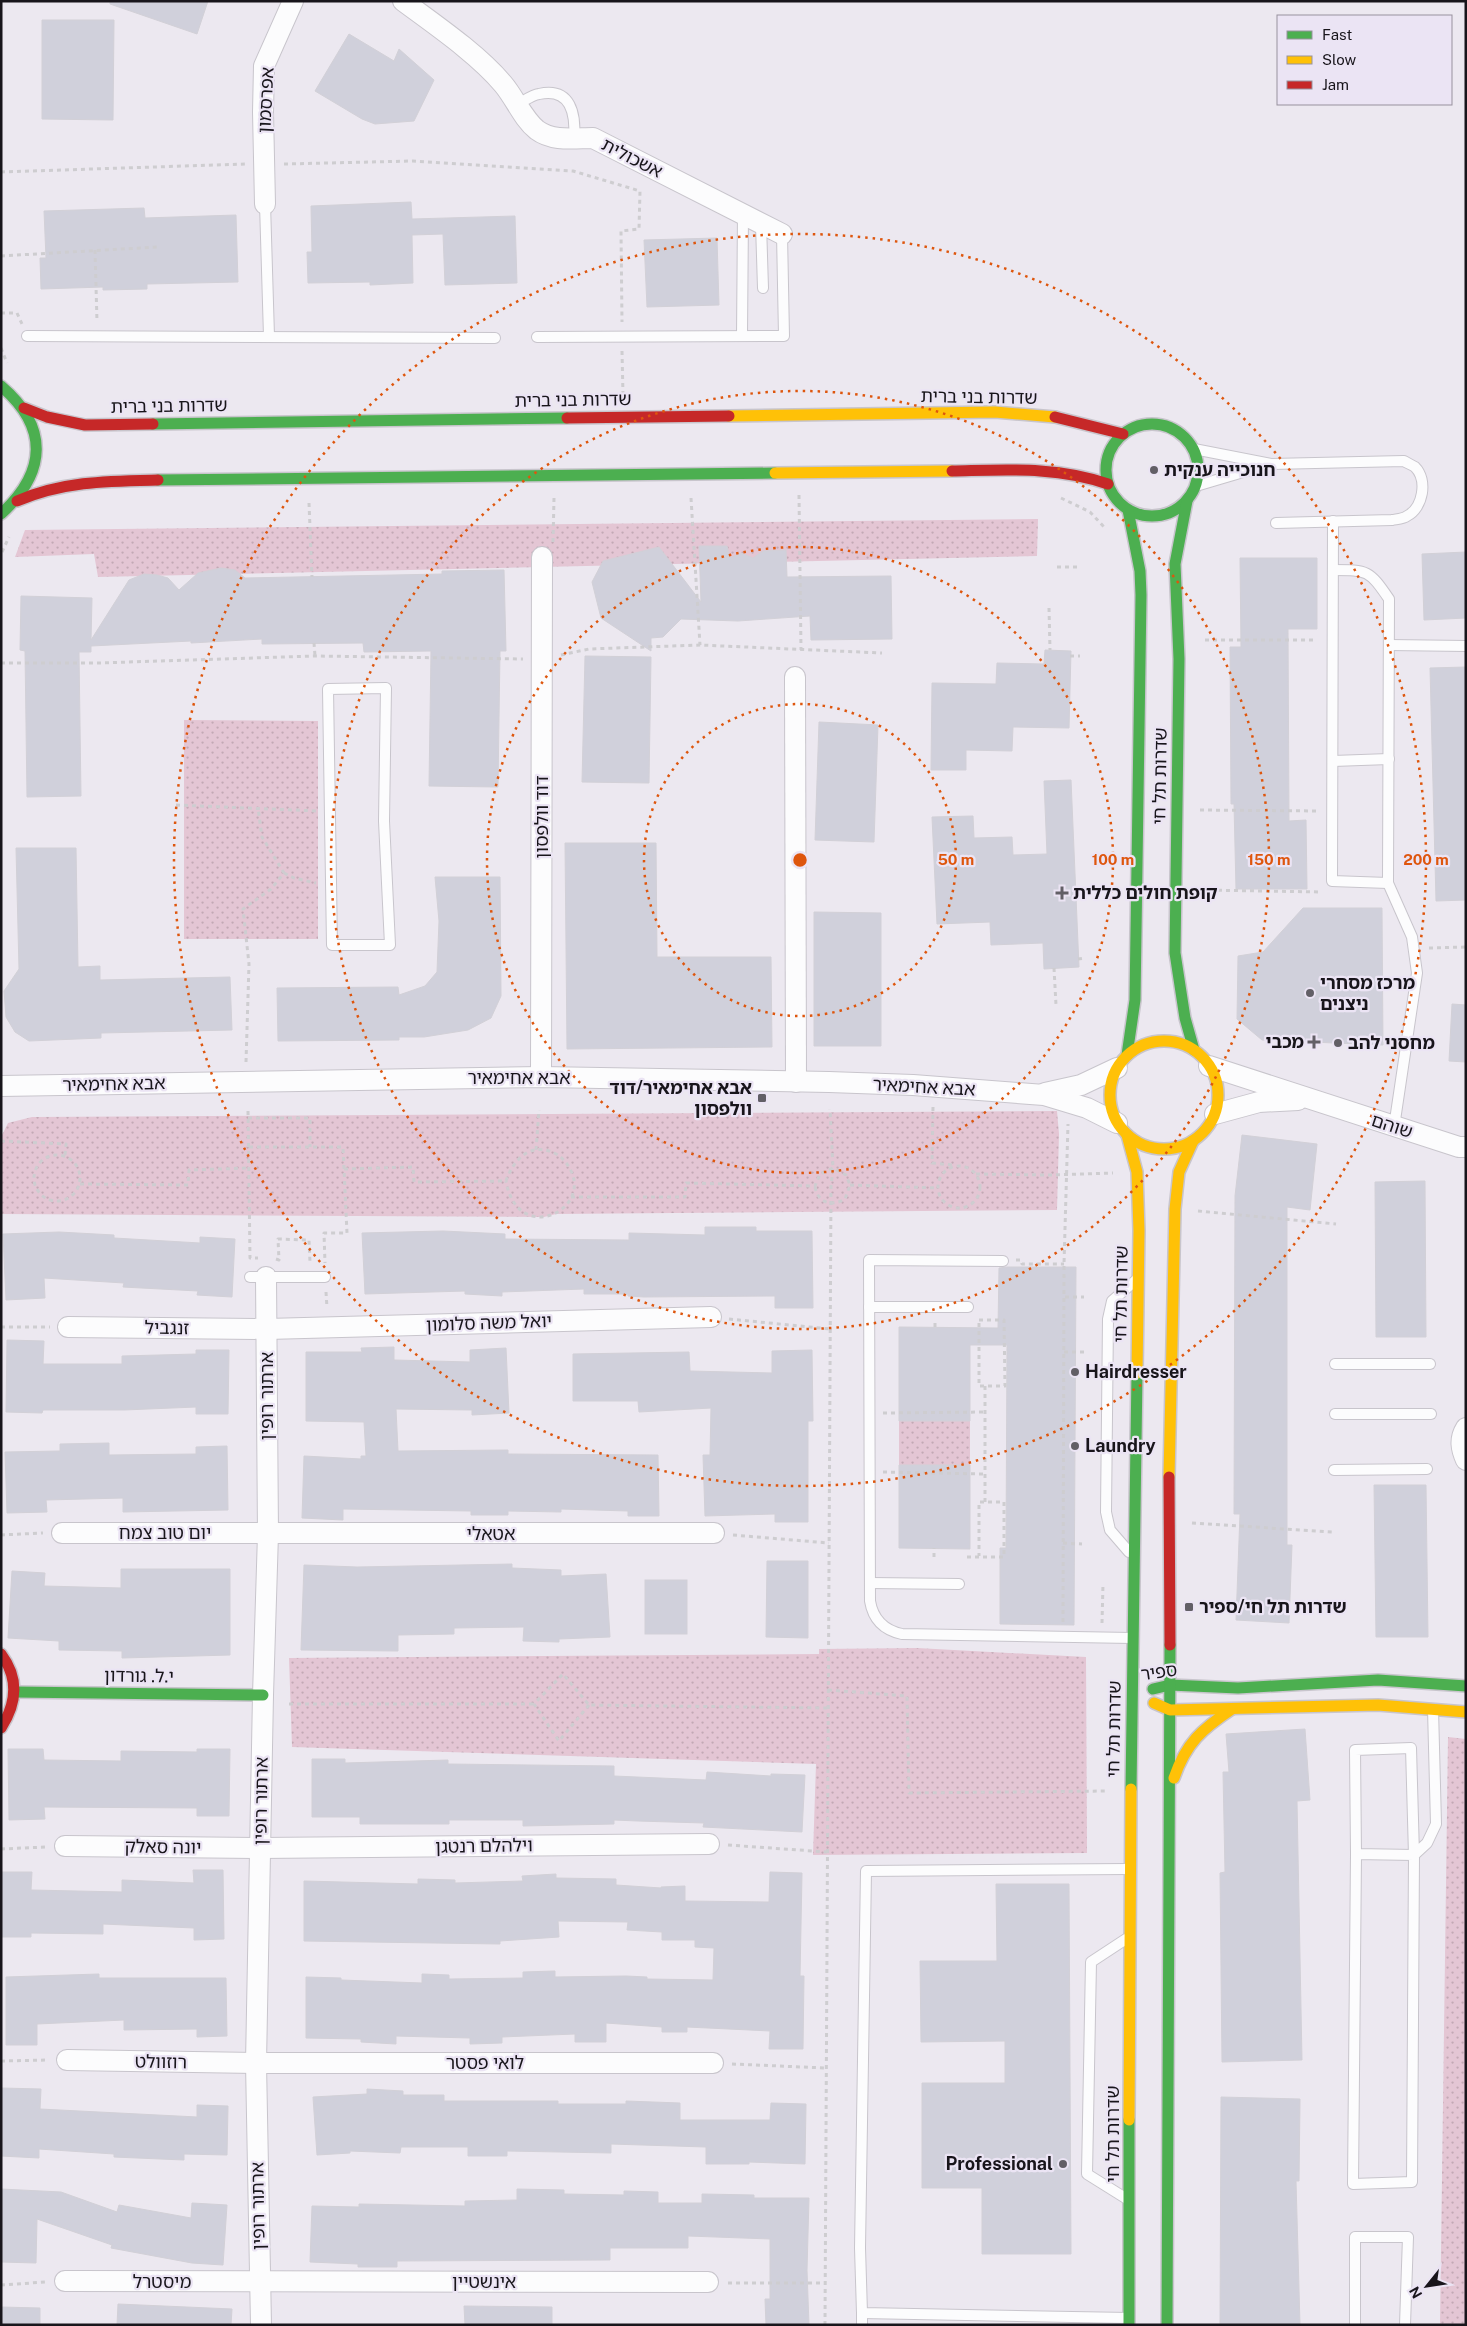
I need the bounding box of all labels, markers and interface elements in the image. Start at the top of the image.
legend [1277,15,1452,105]
text: Fast [1322,26,1352,43]
text: Slow [1322,51,1357,68]
street label: אפרסמון [253,67,278,133]
text: Jam [1322,76,1349,93]
street label: אשכולית [598,133,666,182]
street label: שדרות בני ברית [920,385,1038,408]
street label: שדרות בני ברית [514,388,632,411]
street label: שדרות בני ברית [110,394,228,417]
place label: חנוכייה ענקית [1164,459,1276,480]
marker: חנוכייה ענקית [1148,464,1160,476]
street label: שדרות תל חי [1148,727,1171,825]
street label: דוד וולפסון [531,775,552,858]
centre of rings [791,851,809,869]
text: 50 m [938,851,974,868]
text: 100 m [1092,851,1134,868]
text: 150 m [1247,851,1291,868]
text: 200 m [1403,851,1449,868]
place label: קופת חולים כללית [1073,882,1218,903]
marker: קופת חולים כללית [1055,886,1069,900]
place label: מרכז מסחרי ניצנים [1320,972,1415,1014]
marker: מרכז מסחרי ניצנים [1304,987,1316,999]
place label: מכבי [1266,1031,1304,1052]
place label: מחסני להב [1348,1032,1435,1053]
marker: מכבי [1308,1036,1320,1048]
marker: מחסני להב [1332,1037,1344,1049]
street label: אבא אחימאיר [467,1067,571,1088]
street label: אבא אחימאיר [62,1072,166,1095]
street label: אבא אחימאיר [872,1073,976,1100]
place label: אבא אחימאיר/דוד וולפסון [609,1077,752,1119]
marker: אבא אחימאיר/דוד וולפסון [756,1092,768,1104]
street label: שוהם [1369,1109,1415,1142]
street label: שדרות תל חי [1109,1245,1132,1343]
street label: יואל משה סלומון [426,1310,552,1335]
street label: זנגביל [145,1317,190,1338]
street label: ארתור רופין [256,1352,277,1440]
place label: Hairdresser [1085,1361,1187,1382]
marker: Hairdresser [1069,1366,1081,1378]
place label: Laundry [1085,1435,1156,1456]
marker: Laundry [1069,1440,1081,1452]
street label: יום טוב צמח [119,1522,211,1543]
street label: אטאלי [467,1523,515,1544]
place label: שדרות תל חי/ספיר [1199,1596,1347,1617]
marker: שדרות תל חי/ספיר [1183,1601,1195,1613]
street label: ספיר [1139,1659,1178,1684]
street label: י.ל. גורדון [104,1664,174,1687]
street label: שדרות תל חי [1102,1680,1125,1778]
street label: ארתור רופין [249,1757,272,1845]
street label: וילהלם רנטגן [435,1834,533,1857]
street label: יונה סאלק [124,1835,202,1858]
street label: רוזוולט [135,2051,187,2072]
street label: לואי פסטר [446,2052,524,2073]
street label: שדרות תל חי [1102,2085,1123,2183]
place label: Professional [946,2153,1053,2174]
marker: Professional [1057,2158,1069,2170]
street label: ארתור רופין [246,2162,269,2250]
north arrow [1402,2261,1452,2311]
street label: מיסטרל [133,2271,191,2292]
street label: אינשטיין [452,2271,516,2292]
text: N [1406,2284,1425,2301]

